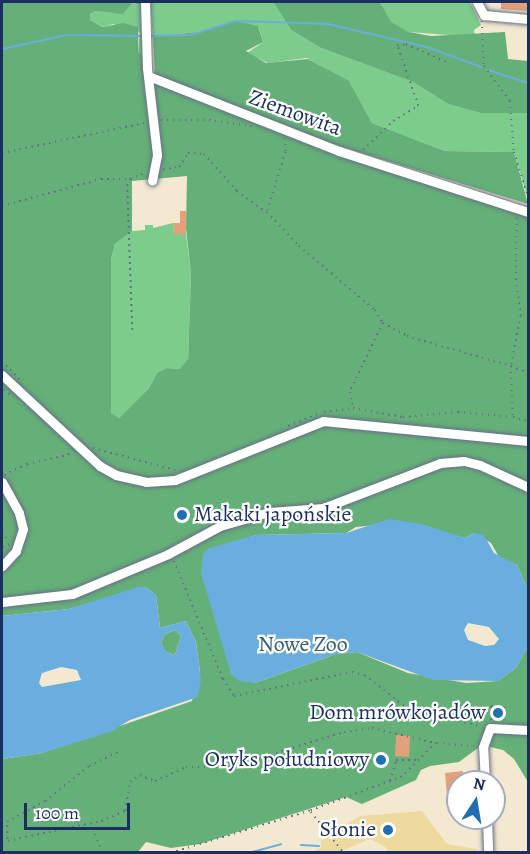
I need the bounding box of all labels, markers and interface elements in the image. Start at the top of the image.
street label: Ziemowita [245,84,345,142]
place label: Makaki japońskie [194,502,351,528]
marker: Makaki japońskie [175,508,189,522]
park label: Nowe Zoo [258,632,348,658]
place label: Dom mrówkojadów [309,700,486,726]
marker: Dom mrówkojadów [491,706,505,720]
place label: Oryks południowy [205,747,369,773]
marker: Oryks południowy [374,753,388,767]
north arrow [446,770,506,830]
text: N [471,772,487,796]
scale bar [27,791,134,829]
text: 100 m [35,801,79,825]
place label: Słonie [320,817,376,843]
marker: Słonie [381,823,395,837]

